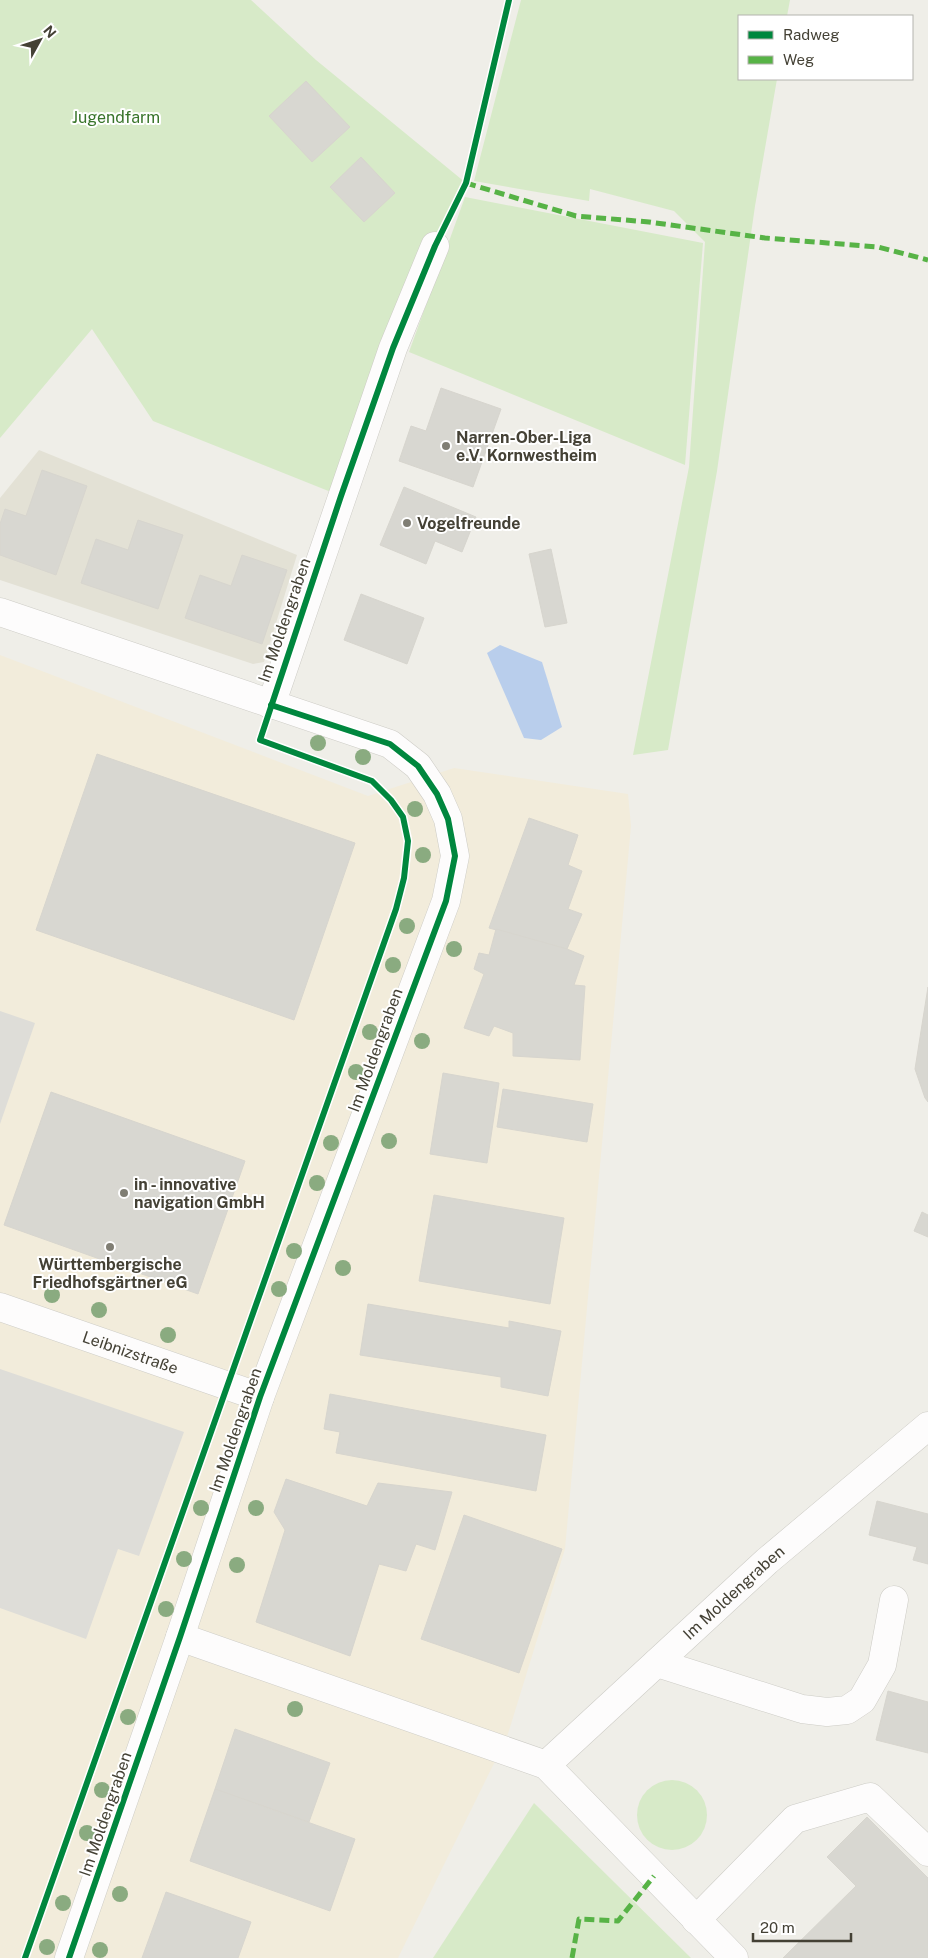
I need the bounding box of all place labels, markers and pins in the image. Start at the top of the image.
place label: Narren-Ober-Liga e.V. Kornwestheim [456,428,597,465]
marker: Narren-Ober-Liga e.V. Kornwestheim [440,440,452,452]
place label: Vogelfreunde [417,514,521,533]
marker: Vogelfreunde [401,517,413,529]
place label: in - innovative navigation GmbH [134,1175,265,1212]
marker: in - innovative navigation GmbH [118,1187,130,1199]
marker: Württembergische Friedhofsgärtner eG [104,1241,116,1253]
place label: Württembergische Friedhofsgärtner eG [32,1255,188,1292]

